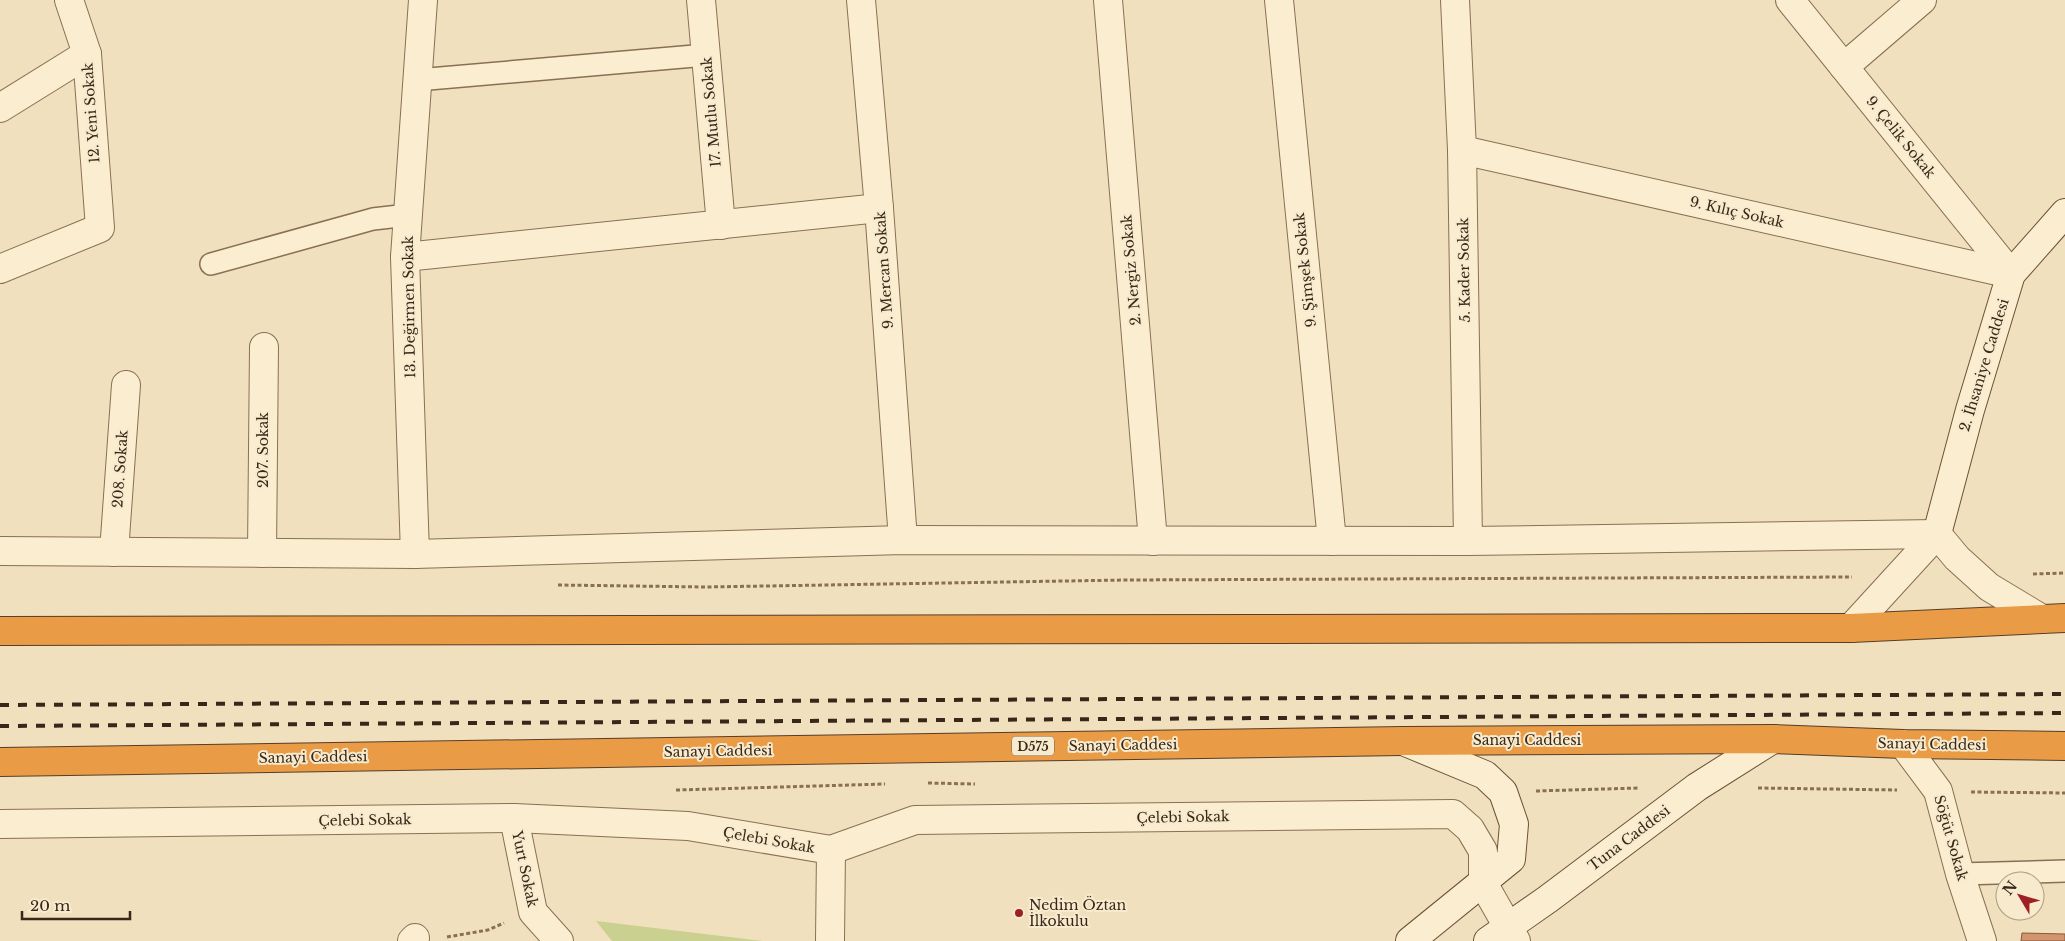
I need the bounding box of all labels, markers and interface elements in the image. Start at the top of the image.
street label: 17. Mutlu Sokak [697,56,725,168]
street label: 12. Yeni Sokak [78,62,103,164]
street label: 9. Çelik Sokak [1862,92,1940,182]
street label: 9. Kılıç Sokak [1688,192,1786,232]
street label: 9. Mercan Sokak [871,210,897,329]
street label: 9. Şimşek Sokak [1290,211,1320,328]
street label: 2. Nergiz Sokak [1117,213,1145,326]
street label: 5. Kader Sokak [1454,217,1474,323]
street label: 13. Değirmen Sokak [399,235,419,379]
street label: 2. İhsaniye Caddesi [1955,296,2013,434]
street label: 207. Sokak [254,412,272,488]
street label: 208. Sokak [108,429,132,509]
street label: Sanayi Caddesi [1473,731,1582,749]
street label: Sanayi Caddesi [1878,734,1987,754]
street label: Sanayi Caddesi [1069,735,1178,755]
road number: D575 [1012,736,1054,756]
street label: Sanayi Caddesi [664,741,773,761]
street label: Sanayi Caddesi [259,747,368,767]
street label: Söğüt Sokak [1930,793,1972,883]
street label: Tuna Caddesi [1584,801,1674,875]
street label: Çelebi Sokak [1136,807,1230,827]
street label: Çelebi Sokak [318,810,412,830]
street label: Çelebi Sokak [722,823,817,857]
street label: Yurt Sokak [508,828,542,909]
north arrow [1995,871,2045,921]
text: N [1999,877,2021,899]
scale bar [22,888,130,920]
place label: Nedim Öztan İlkokulu [1029,895,1126,930]
text: 20 m [30,896,70,915]
marker: Nedim Öztan İlkokulu [1013,907,1025,919]

